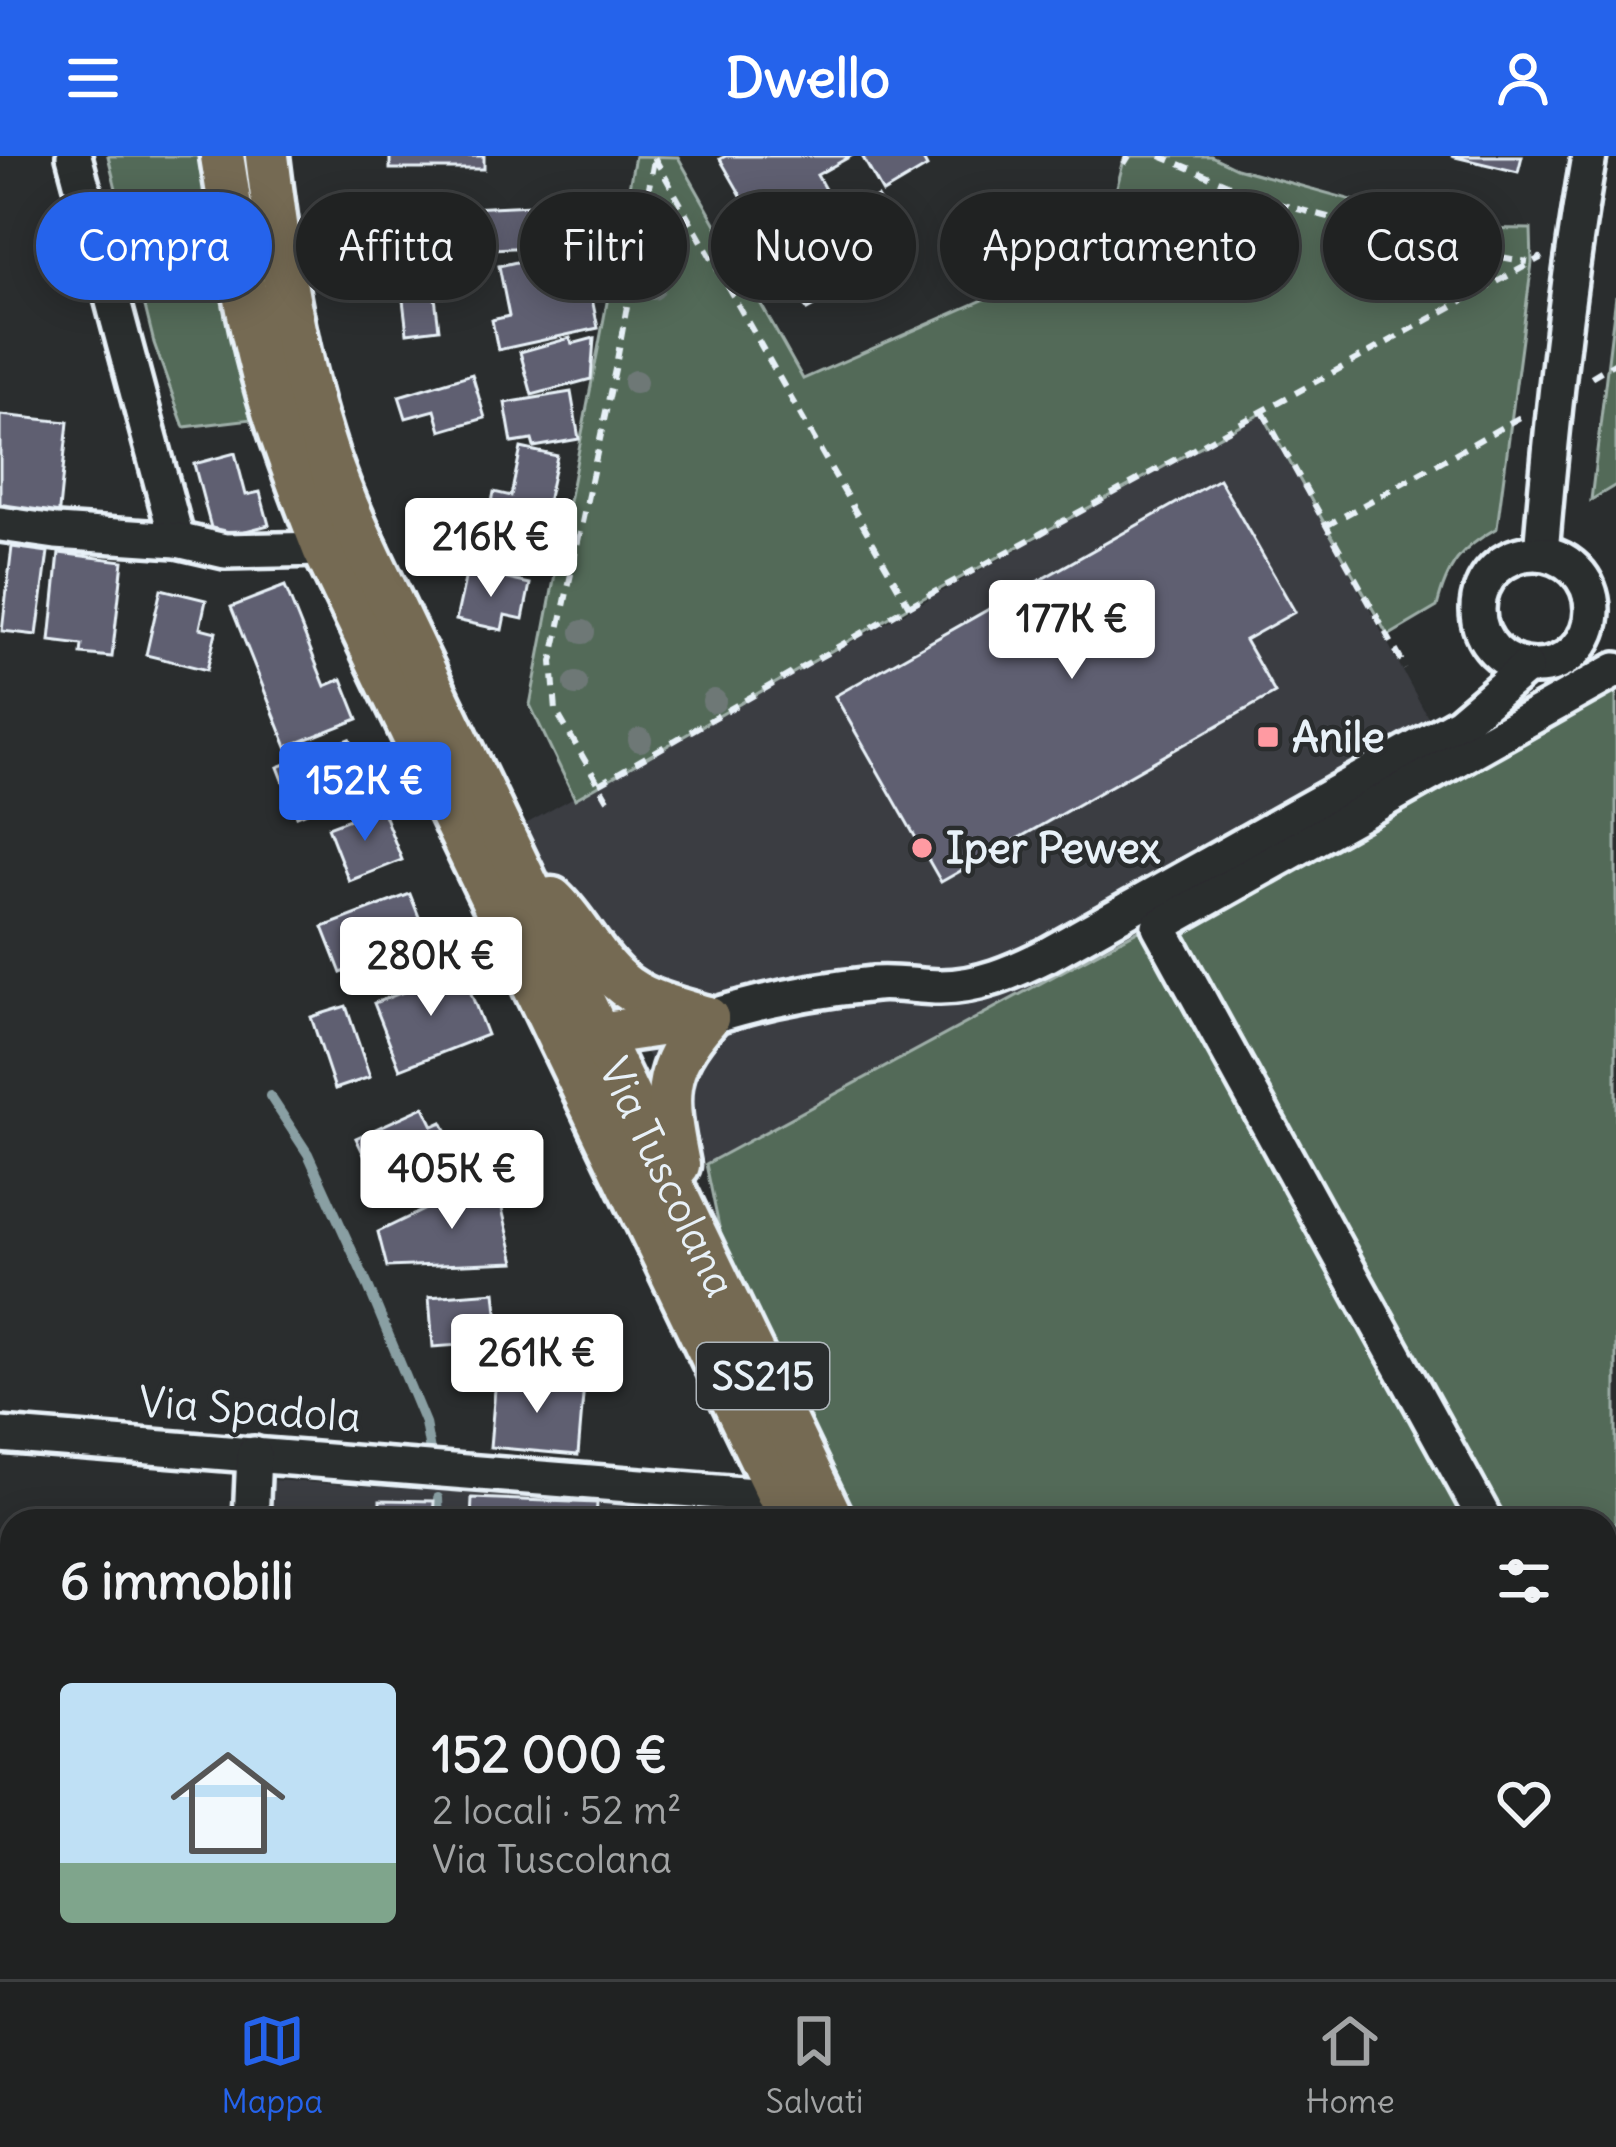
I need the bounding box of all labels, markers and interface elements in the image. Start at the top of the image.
text: Dwello [726,44,890,112]
icon: menu [60,45,126,111]
icon: person [1490,45,1556,111]
chip: Compra [36,192,272,300]
chip: Affitta [296,192,496,300]
chip: Filtri [520,192,687,300]
chip: Nuovo [711,192,916,300]
chip: Appartamento [940,192,1299,300]
chip: Casa [1323,192,1502,300]
pin: 216K € [393,498,589,600]
text: 216K € [432,512,550,561]
pin: 177K € [974,580,1170,682]
text: 177K € [1016,594,1128,643]
place label: Anile [1292,711,1385,763]
marker: Anile [1255,724,1281,750]
pin: 152K € [267,742,463,844]
text: 152K € [306,756,424,805]
place label: Iper Pewex [946,822,1161,874]
marker: Iper Pewex [909,835,935,861]
pin: 280K € [333,917,529,1019]
text: 280K € [367,931,495,980]
street label: Via Tuscolana [588,1049,747,1305]
pin: 405K € [354,1130,550,1232]
text: 405K € [387,1144,517,1193]
pin: 261K € [439,1314,635,1416]
text: 261K € [478,1328,596,1377]
road number: SS215 [697,1343,829,1409]
street label: Via Spadola [137,1375,363,1443]
icon: filters [1491,1548,1557,1614]
text: 6 immobili [60,1549,294,1613]
text: 152 000 € [432,1722,667,1786]
icon: home [156,1731,300,1875]
icon: heart [1491,1770,1557,1836]
text: 2 locali · 52 m² [432,1786,682,1835]
text: Via Tuscolana [432,1835,672,1884]
tab: Mappa [221,2008,323,2122]
tab: Salvati [766,2008,863,2122]
tab: Home [1306,2008,1395,2122]

